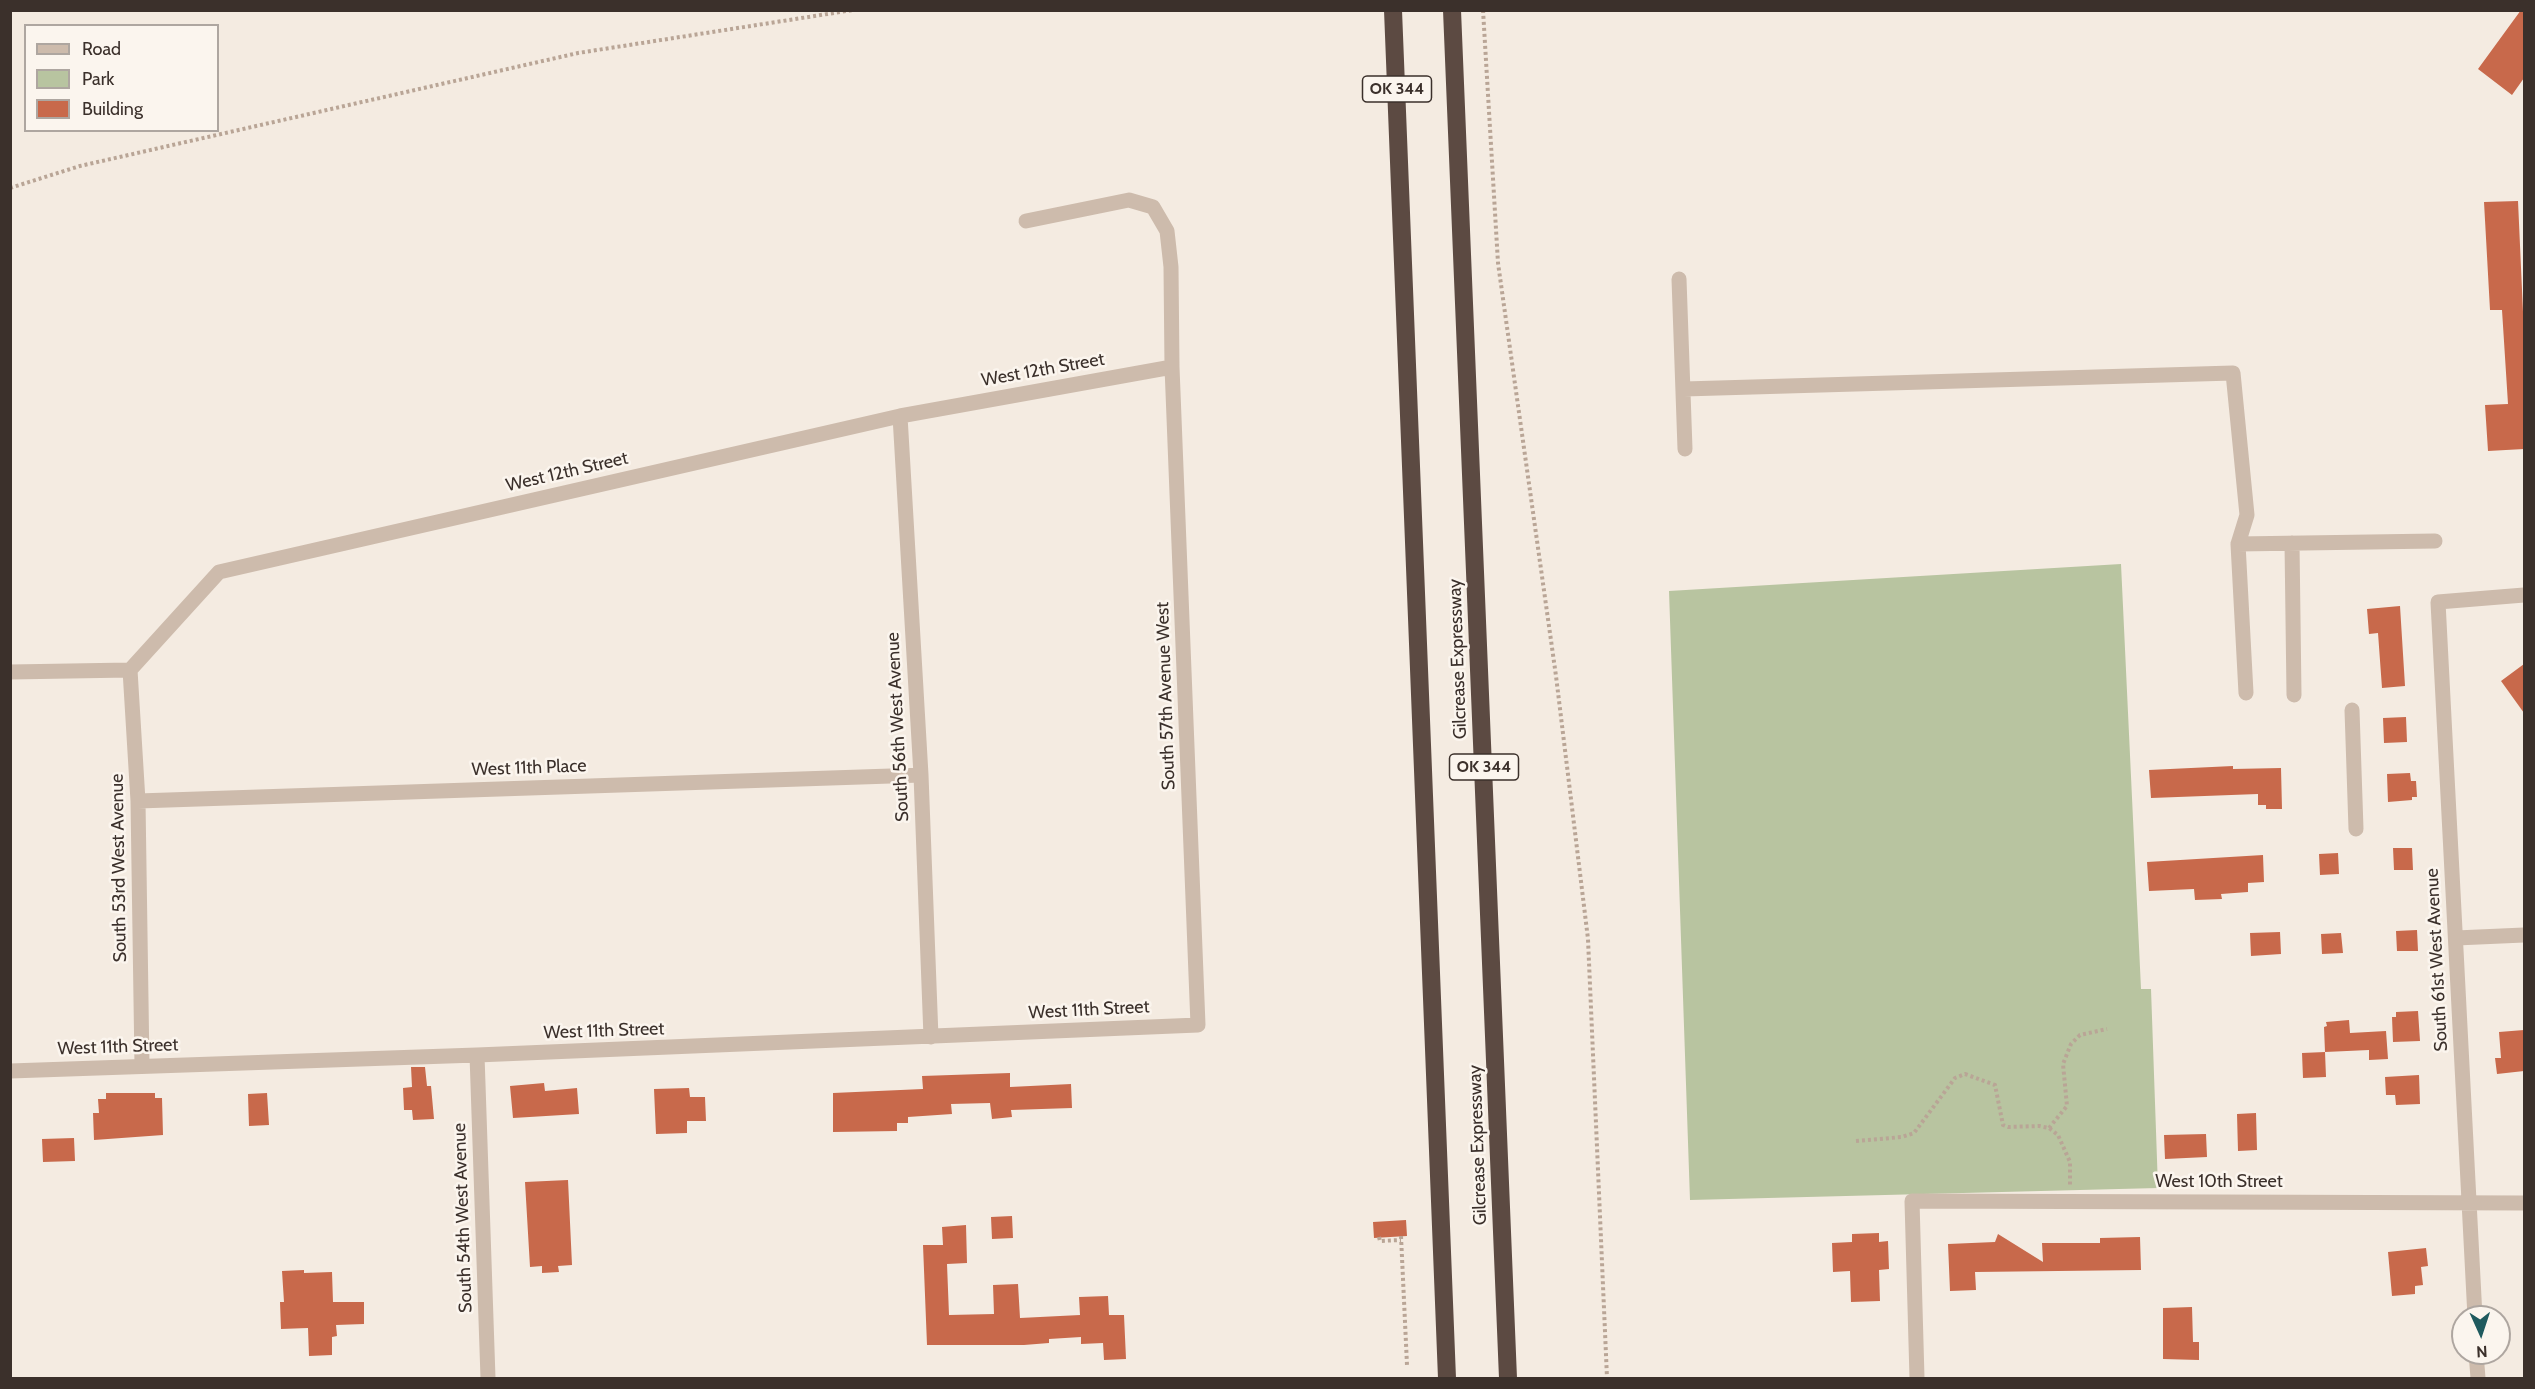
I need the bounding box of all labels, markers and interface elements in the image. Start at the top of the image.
legend [24,24,219,132]
text: Road [82,38,121,60]
text: Park [82,68,114,90]
road number: OK 344 [1362,76,1432,102]
text: Building [82,98,143,120]
street label: West 12th Street [980,349,1106,391]
street label: West 12th Street [504,447,630,497]
street label: Gilcrease Expressway [1444,578,1472,740]
street label: South 57th Avenue West [1152,601,1180,791]
street label: South 56th West Avenue [882,632,914,822]
road number: OK 344 [1450,754,1518,780]
street label: West 11th Place [471,755,587,781]
street label: South 53rd West Avenue [107,773,131,963]
street label: South 61st West Avenue [2421,868,2453,1052]
street label: West 11th Street [1028,996,1150,1024]
street label: West 11th Street [543,1018,665,1044]
street label: West 11th Street [57,1034,179,1060]
street label: Gilcrease Expressway [1464,1064,1492,1226]
street label: South 54th West Avenue [449,1123,477,1313]
street label: West 10th Street [2155,1171,2283,1193]
north arrow [2451,1305,2511,1365]
text: N [2476,1342,2488,1361]

